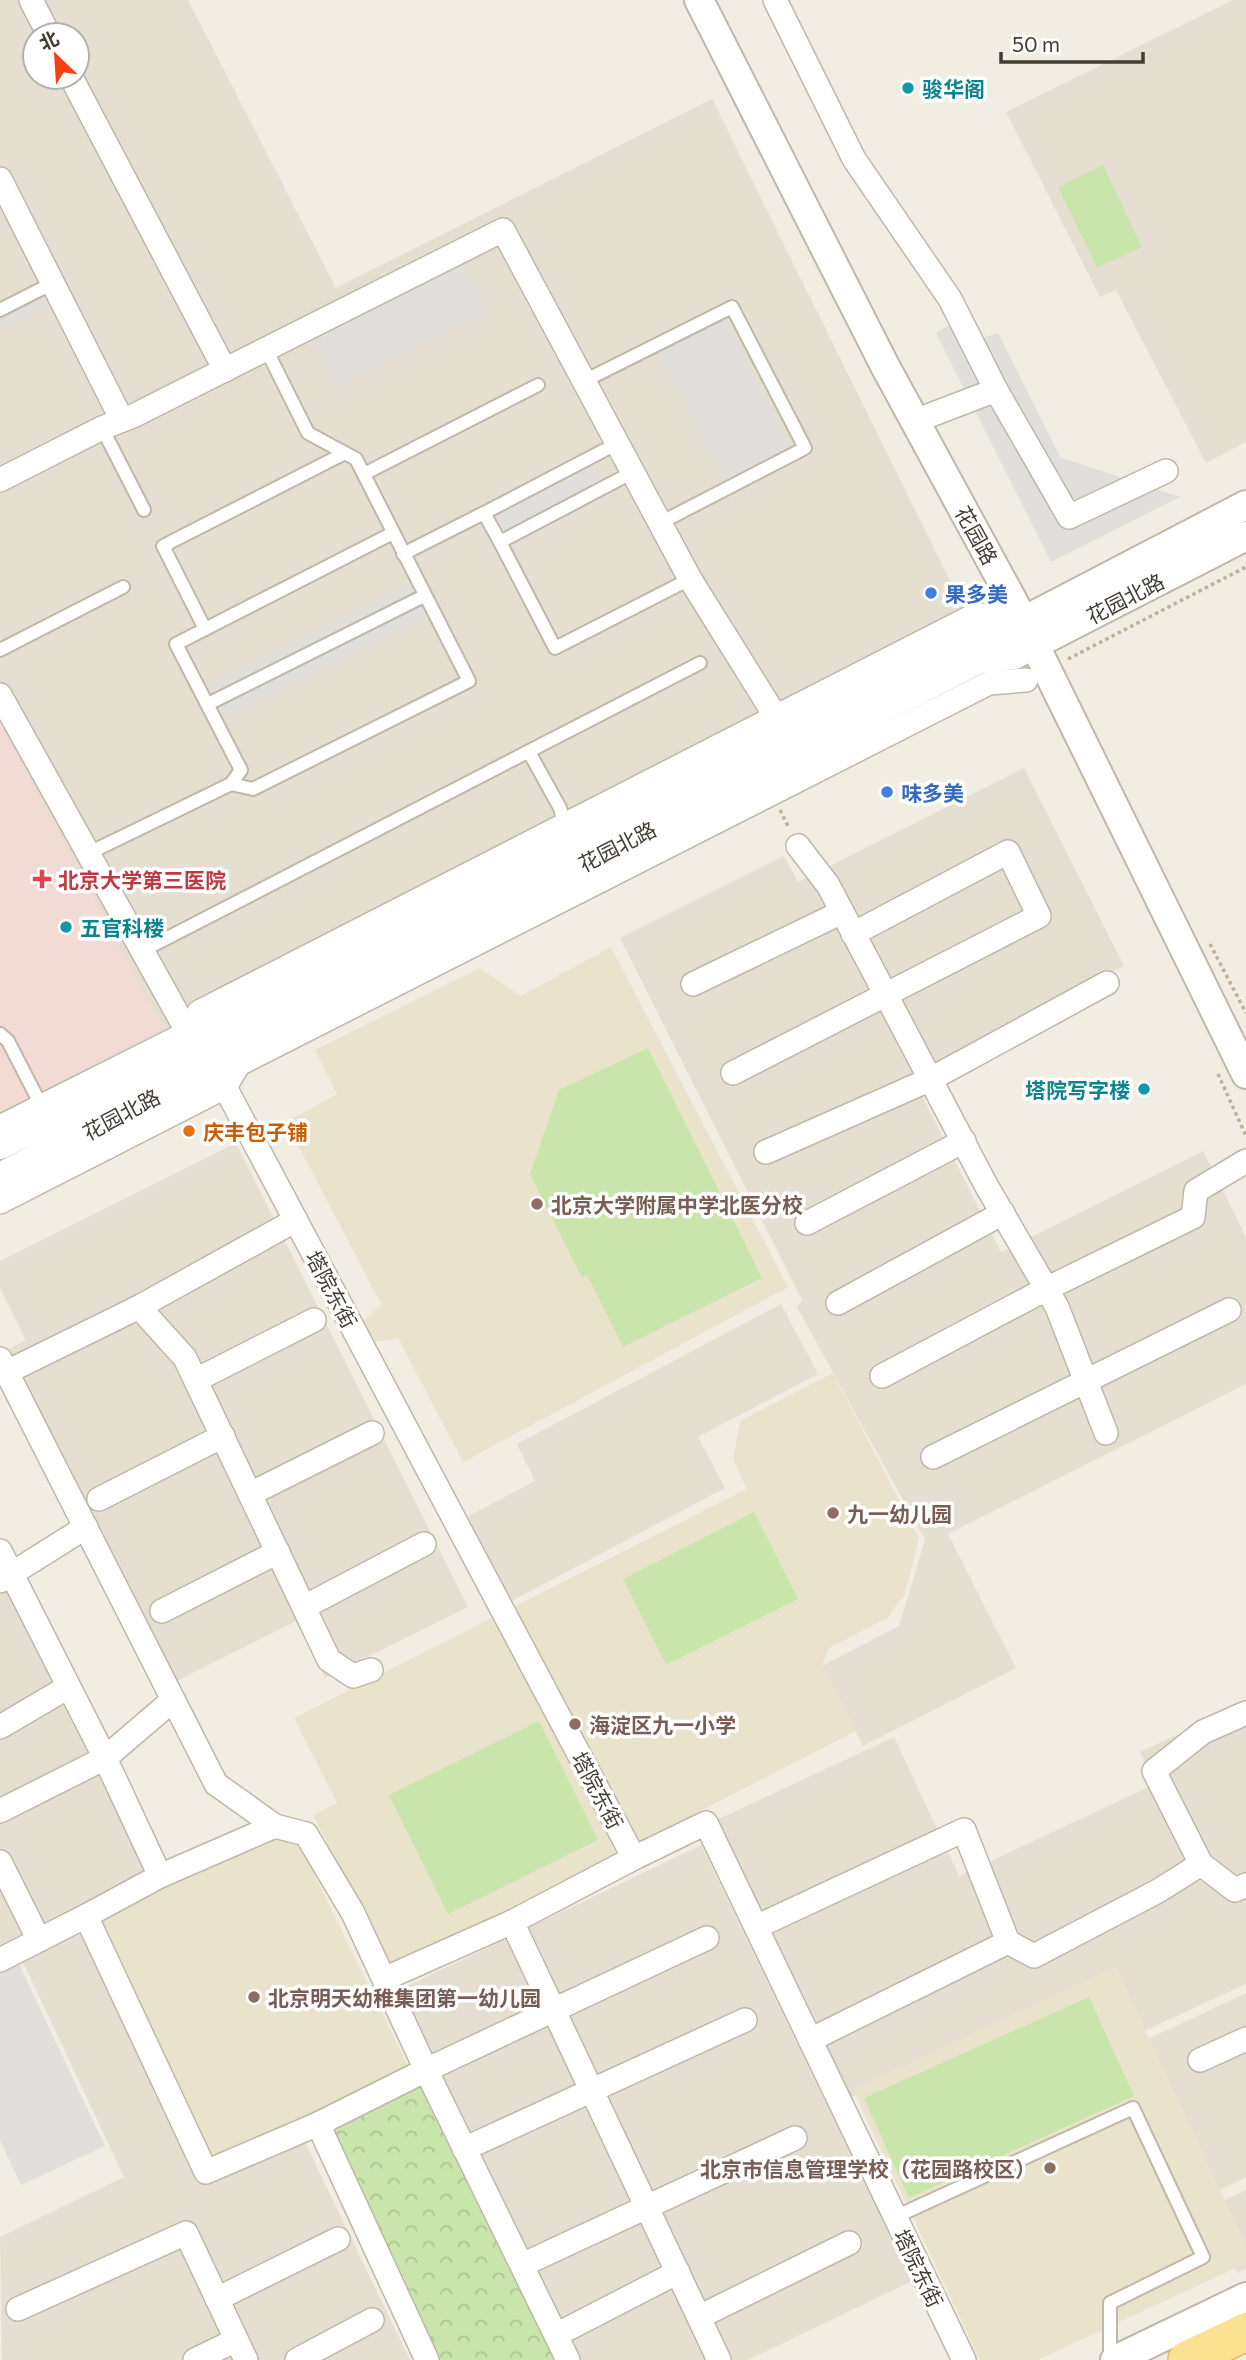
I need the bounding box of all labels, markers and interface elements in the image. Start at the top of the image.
north arrow [21,21,91,91]
scale bar [1001,21,1143,65]
text: 北 [35,26,62,55]
text: 50 m [1012,31,1060,56]
place label: 骏华阁 [922,76,985,101]
marker: 骏华阁 [900,80,916,96]
street label: 花园路 [951,501,1003,569]
street label: 花园北路 [1082,568,1168,628]
place label: 果多美 [945,581,1008,606]
marker: 果多美 [923,585,939,601]
place label: 味多美 [901,780,964,805]
marker: 味多美 [879,784,895,800]
street label: 花园北路 [574,816,660,876]
place label: 北京大学第三医院 [58,867,226,892]
marker: 北京大学第三医院 [32,869,52,889]
place label: 五官科楼 [80,915,164,940]
marker: 五官科楼 [58,919,74,935]
place label: 塔院写字楼 [1025,1077,1130,1102]
marker: 塔院写字楼 [1136,1081,1152,1097]
street label: 花园北路 [78,1083,164,1145]
place label: 庆丰包子铺 [203,1119,308,1144]
marker: 庆丰包子铺 [181,1123,197,1139]
place label: 北京大学附属中学北医分校 [551,1192,803,1217]
marker: 北京大学附属中学北医分校 [529,1196,545,1212]
street label: 塔院东街 [301,1246,363,1332]
place label: 九一幼儿园 [847,1501,952,1526]
marker: 九一幼儿园 [825,1505,841,1521]
place label: 海淀区九一小学 [589,1712,736,1737]
marker: 海淀区九一小学 [567,1716,583,1732]
street label: 塔院东街 [567,1747,629,1833]
place label: 北京明天幼稚集团第一幼儿园 [268,1985,541,2010]
marker: 北京明天幼稚集团第一幼儿园 [246,1989,262,2005]
place label: 北京市信息管理学校（花园路校区） [700,2156,1036,2181]
marker: 北京市信息管理学校（花园路校区） [1042,2160,1058,2176]
street label: 塔院东街 [889,2225,949,2311]

